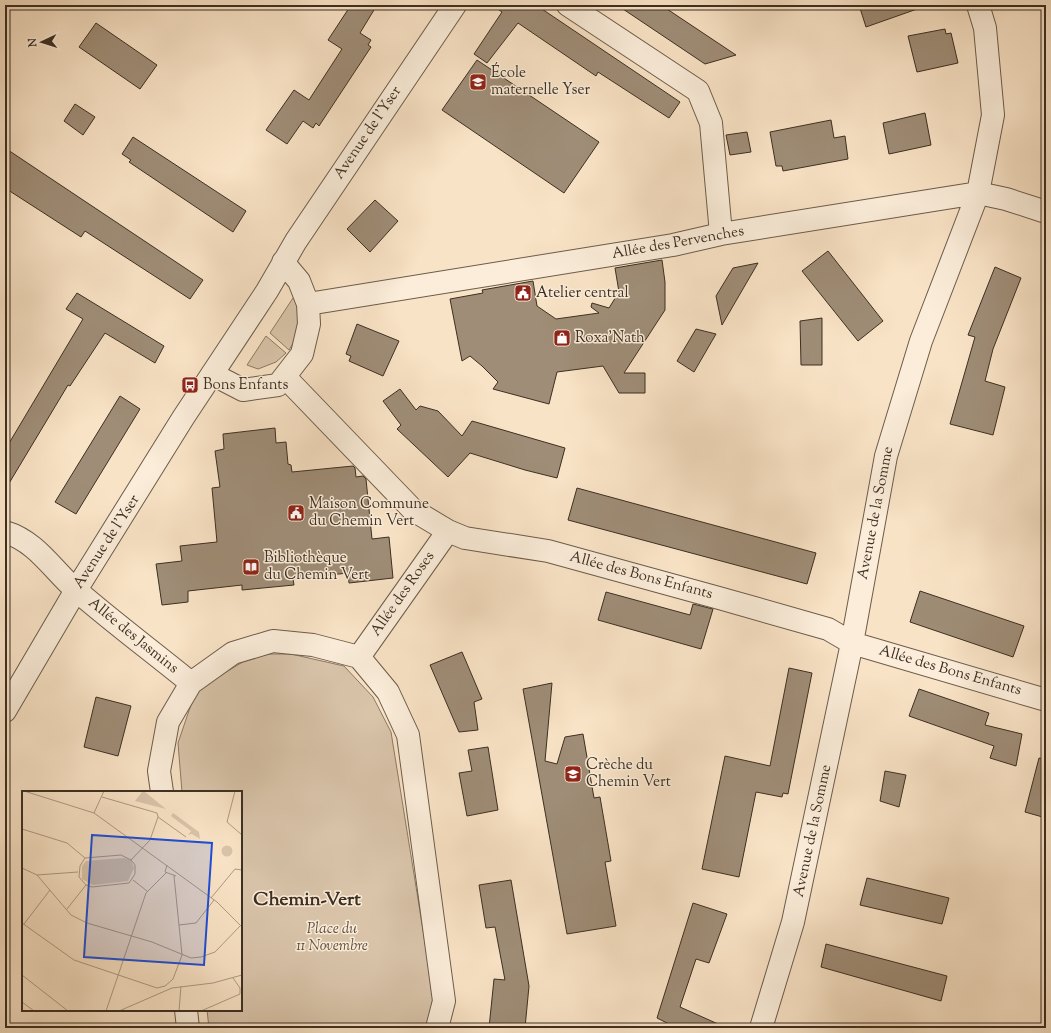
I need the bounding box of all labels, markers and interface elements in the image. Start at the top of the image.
north arrow [22,22,62,62]
text: N [25,37,41,49]
place label: École maternelle Yser [491,62,590,101]
school or university icon: École maternelle Yser [468,72,488,92]
street label: Avenue de l'Yser [329,82,407,184]
street label: Allée des Pervenches [610,221,746,265]
public building icon: Atelier central [513,283,533,303]
place label: Atelier central [536,283,629,304]
shop icon: Roxa'Nath [552,328,572,348]
place label: Roxa'Nath [575,328,645,349]
bus stop icon: Bons Enfants [180,375,200,395]
place label: Bons Enfants [203,375,288,396]
street label: Avenue de la Somme [853,445,899,581]
street label: Avenue de l'Yser [69,491,145,593]
place label: Maison Commune du Chemin Vert [309,494,429,532]
public building icon: Maison Commune du Chemin Vert [286,503,306,523]
street label: Allée des Roses [366,547,440,641]
street label: Allée des Bons Enfants [567,547,715,605]
place label: Bibliothèque du Chemin Vert [264,548,369,586]
library icon: Bibliothèque du Chemin Vert [241,557,261,577]
street label: Allée des Jasmins [83,593,183,679]
street label: Allée des Bons Enfants [876,641,1024,701]
place label: Crèche du Chemin Vert [586,755,671,793]
street label: Avenue de la Somme [789,763,837,899]
school or university icon: Crèche du Chemin Vert [563,764,583,784]
inset map [22,791,242,1011]
district label: Chemin-Vert [253,887,361,914]
park label: Place du 11 Novembre [296,919,368,957]

